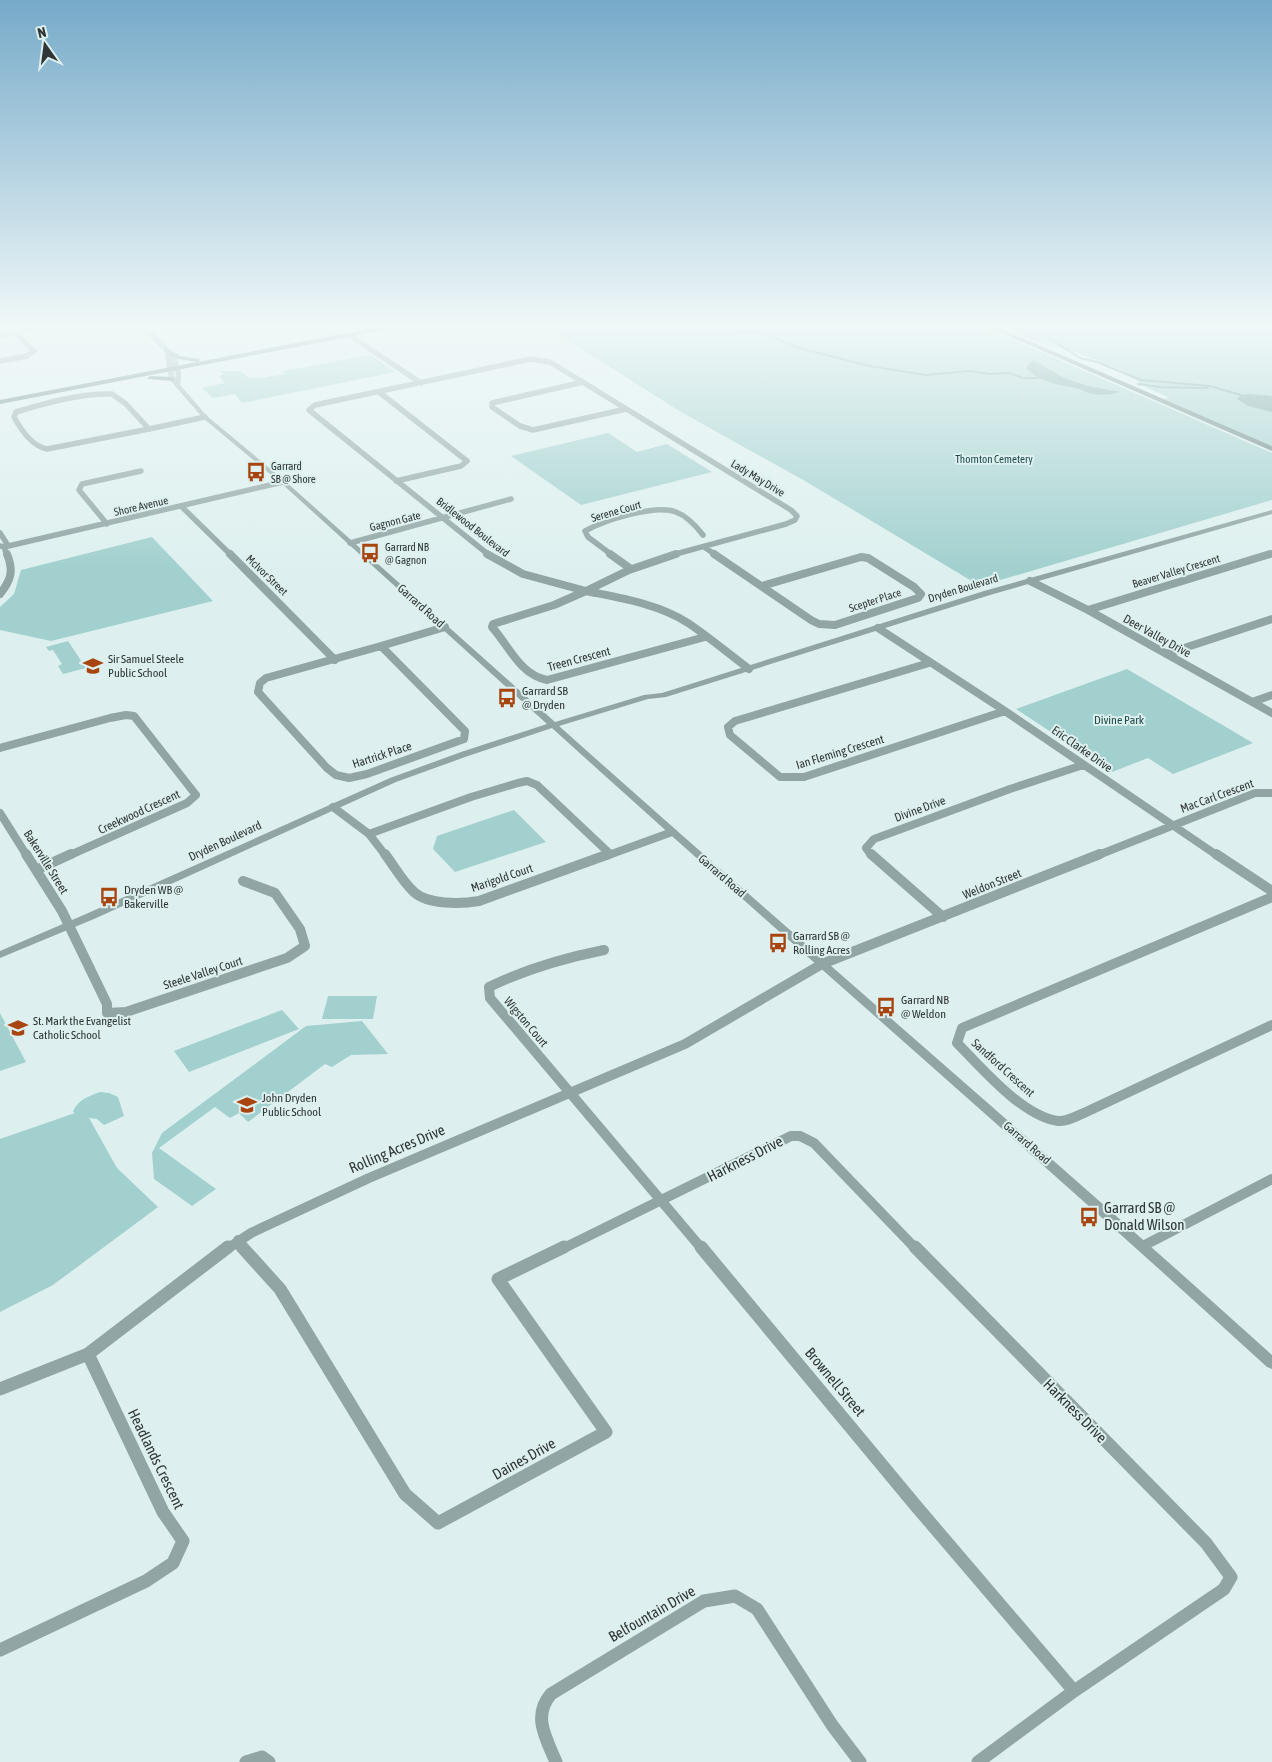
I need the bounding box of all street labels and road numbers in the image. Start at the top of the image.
street label: Lady May Drive [729,457,787,499]
street label: Shore Avenue [113,494,169,518]
street label: Bridlewood Boulevard [434,495,512,559]
street label: Serene Court [590,498,642,524]
street label: Gagnon Gate [368,509,422,533]
street label: McIvor Street [244,552,290,598]
street label: Beaver Valley Crescent [1131,552,1221,590]
street label: Dryden Boulevard [927,572,999,604]
street label: Garrard Road [395,581,447,631]
street label: Scepter Place [847,586,903,614]
street label: Deer Valley Drive [1121,612,1193,660]
street label: Treen Crescent [546,644,612,674]
street label: Eric Clarke Drive [1049,723,1115,775]
street label: Ian Fleming Crescent [794,732,886,772]
street label: Hartrick Place [351,739,413,771]
street label: Mac Carl Crescent [1179,776,1256,816]
street label: Creekwood Crescent [96,787,183,837]
street label: Divine Drive [893,793,947,825]
street label: Dryden Boulevard [186,818,264,864]
street label: Bakerville Street [21,827,71,897]
street label: Garrard Road [695,852,749,900]
street label: Marigold Court [469,861,535,895]
street label: Weldon Street [961,866,1024,902]
street label: Steele Valley Court [162,953,245,992]
street label: Wigston Court [501,994,551,1050]
street label: Sandford Crescent [969,1036,1038,1100]
street label: Garrard Road [1000,1119,1054,1167]
street label: Rolling Acres Drive [346,1121,447,1176]
street label: Harkness Drive [704,1132,786,1185]
street label: Brownell Street [802,1344,869,1419]
street label: Harkness Drive [1040,1375,1111,1446]
street label: Headlands Crescent [125,1406,188,1512]
street label: Daines Drive [489,1434,558,1483]
street label: Belfountain Drive [606,1582,698,1645]

